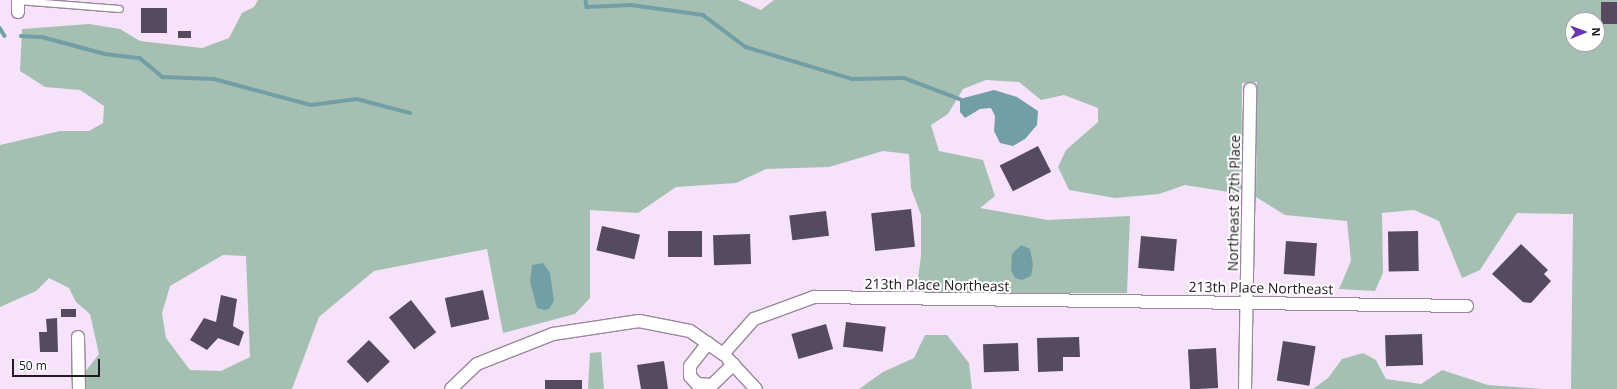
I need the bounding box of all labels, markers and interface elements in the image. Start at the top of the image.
north arrow [1565,12,1605,52]
text: N [1589,27,1604,36]
street label: Northeast 87th Place [1224,135,1244,271]
street label: 213th Place Northeast [864,275,1010,295]
street label: 213th Place Northeast [1188,278,1334,298]
scale bar [14,351,102,377]
text: 50 m [19,357,47,374]

